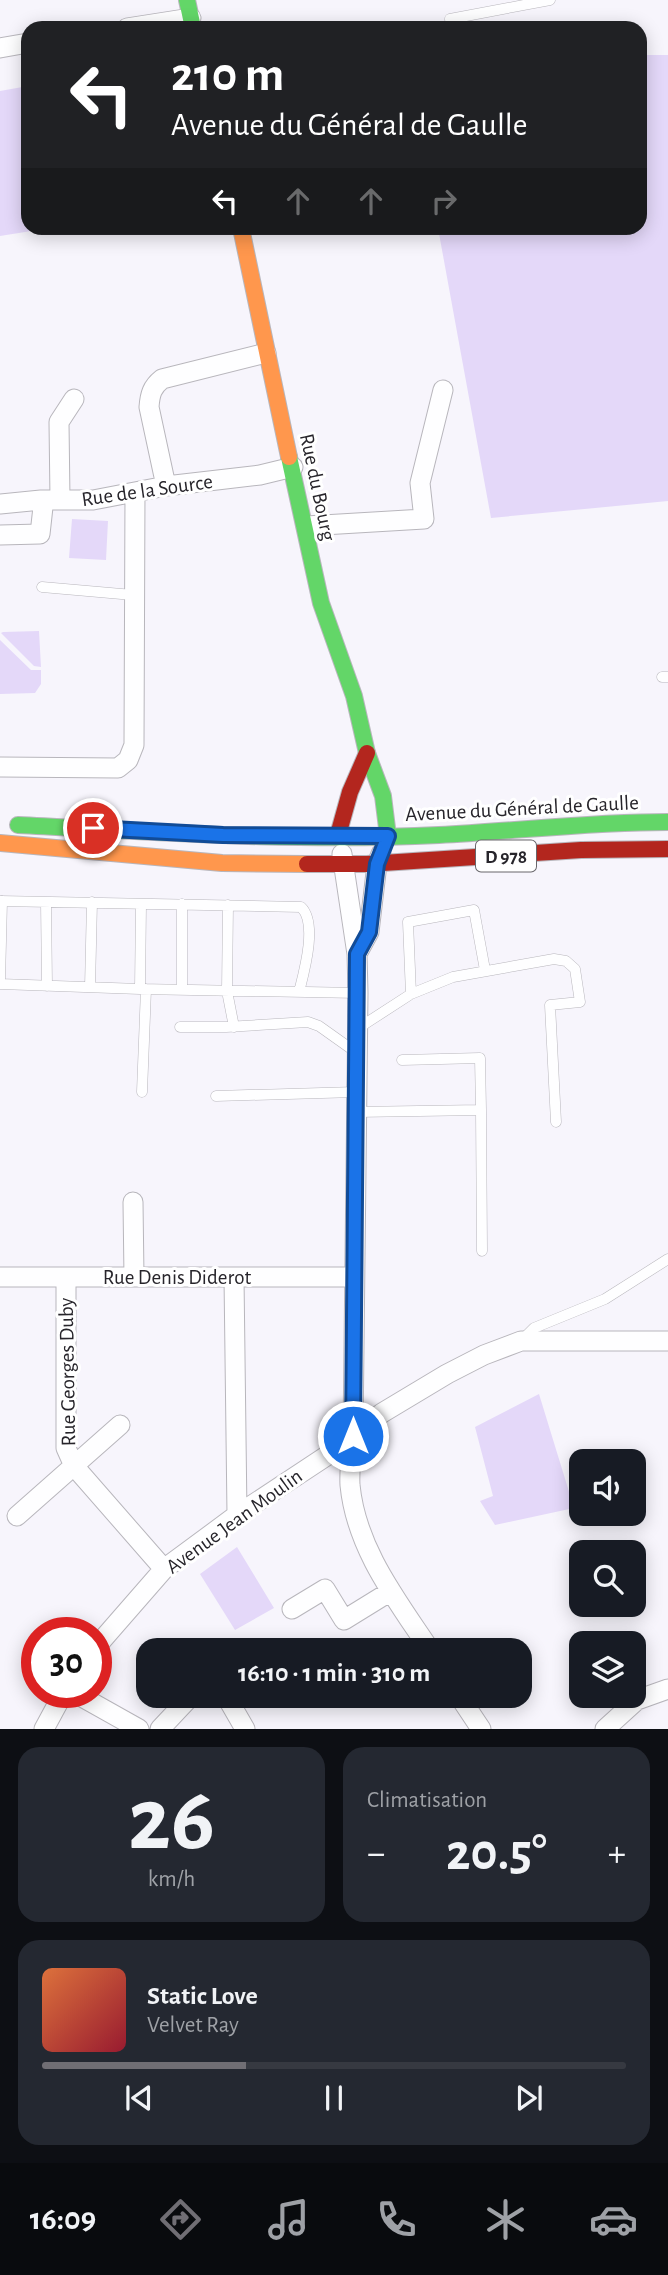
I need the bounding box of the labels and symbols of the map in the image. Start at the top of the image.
street label: Rue du Bourg [296,432,339,543]
street label: Rue de la Source [80,471,214,510]
street label: Avenue du Général de Gaulle [405,792,639,825]
pin [63,798,123,858]
road number: D 978 [476,841,536,872]
street label: Rue Denis Diderot [103,1267,252,1288]
street label: Rue Georges Duby [56,1297,79,1447]
position arrow [316,1399,390,1473]
street label: Avenue Jean Moulin [162,1465,306,1578]
speed limit sign: 30 [21,1617,112,1708]

